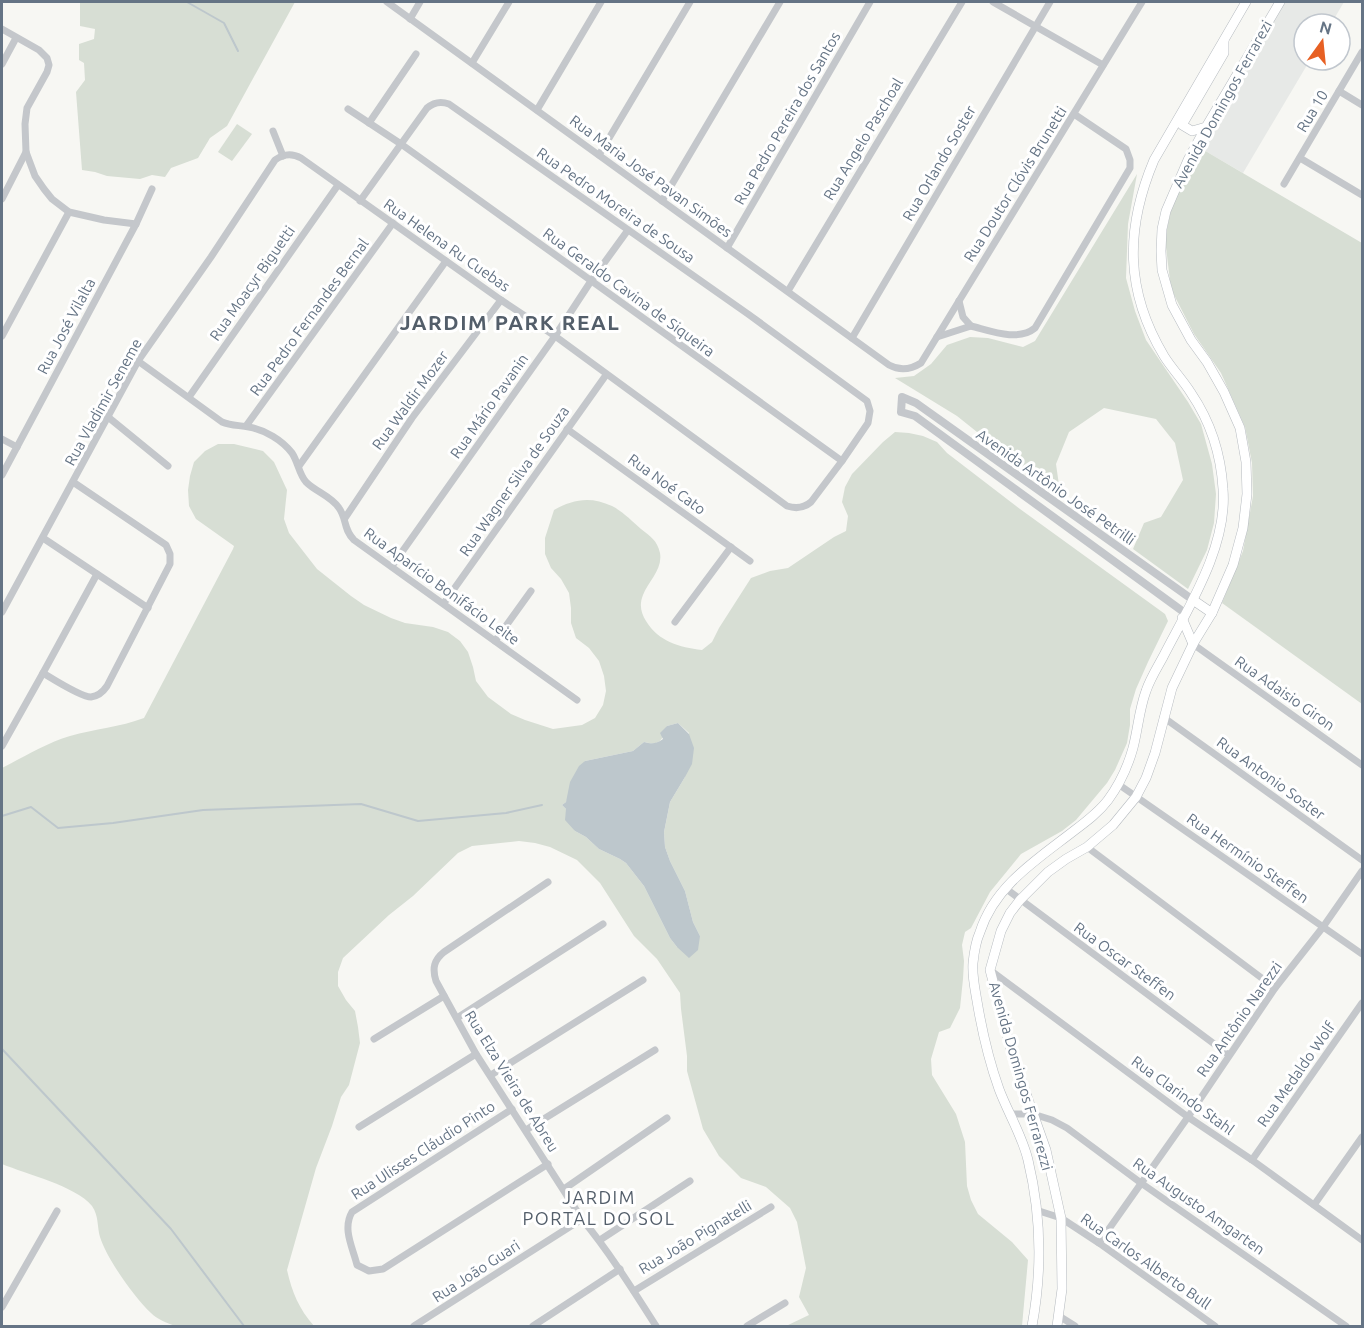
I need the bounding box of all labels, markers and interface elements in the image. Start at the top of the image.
north arrow [1292,12,1352,72]
street label: Avenida Domingos Ferrarezi [1169,17,1275,191]
text: N [1318,17,1334,38]
street label: Rua Pedro Pereira dos Santos [730,29,844,207]
street label: Rua Angelo Paschoal [820,75,906,203]
street label: Rua 10 [1293,87,1331,135]
street label: Rua Orlando Soster [899,102,979,224]
street label: Rua Doutor Clóvis Brunetti [960,103,1070,265]
street label: Rua Maria José Pavan Simões [567,111,735,241]
street label: Rua Pedro Moreira de Sousa [534,144,698,266]
street label: Rua Helena Ru Cuebas [381,195,513,295]
street label: Rua Moacyr Biguetti [206,222,298,344]
street label: Rua Geraldo Cavina de Siqueira [540,224,718,360]
street label: Rua Pedro Fernandes Bernal [246,235,372,399]
street label: Rua José Vilalta [34,275,98,377]
district label: JARDIM PARK REAL [400,310,620,334]
street label: Rua Vladimir Seneme [61,336,145,468]
street label: Rua Waldir Mozer [368,347,452,453]
street label: Rua Mário Pavanin [447,350,531,462]
street label: Rua Wagner Silva de Souza [456,403,572,559]
street label: Avenida Artônio José Petrilli [973,426,1139,548]
street label: Rua Noé Cato [625,450,709,518]
street label: Rua Aparício Bonifácio Leite [361,524,523,648]
street label: Rua Adaisio Giron [1232,652,1338,734]
street label: Rua Antonio Soster [1214,733,1329,823]
street label: Rua Hermínio Steffen [1184,810,1312,906]
street label: Rua Oscar Steffen [1071,918,1179,1004]
street label: Rua Antônio Narezzi [1193,958,1285,1080]
street label: Avenida Domingos Ferrarezzi [986,980,1056,1172]
street label: Rua Elza Vieira de Abreu [462,1007,562,1155]
street label: Rua Medaldo Wolf [1254,1018,1339,1130]
street label: Rua Clarindo Stahl [1128,1052,1238,1138]
street label: Rua Ulisses Cláudio Pinto [348,1097,498,1203]
street label: Rua Augusto Amgarten [1130,1154,1268,1258]
district label: JARDIM PORTAL DO SOL [523,1187,675,1228]
street label: Rua João Pignatelli [636,1197,754,1277]
street label: Rua Carlos Alberto Bull [1078,1210,1214,1312]
street label: Rua João Guari [429,1236,523,1306]

